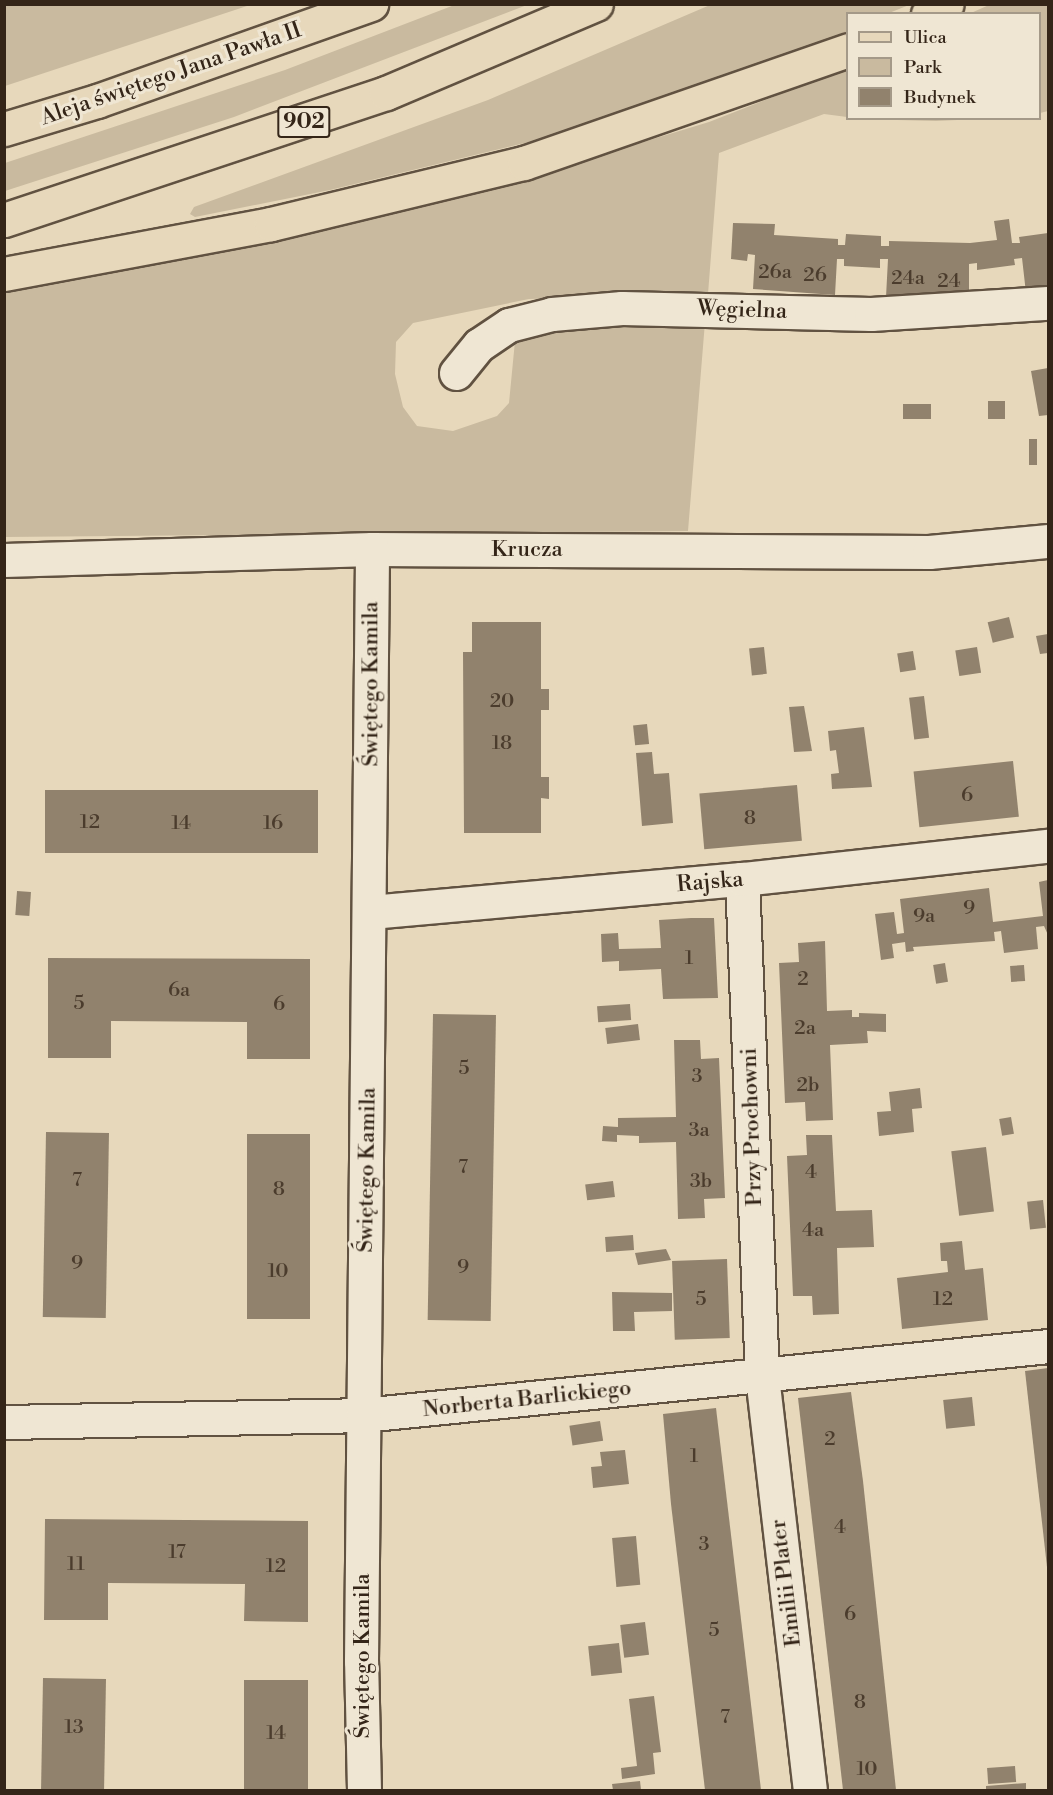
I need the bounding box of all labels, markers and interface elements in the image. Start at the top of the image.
legend [846,12,1041,120]
street label: Aleja świętego Jana Pawła II [37,17,305,131]
text: Ulica [904,26,947,49]
text: Park [904,56,941,79]
text: Budynek [904,86,975,109]
road number: 902 [277,104,331,140]
house number: 26a [758,260,792,284]
house number: 26 [803,263,827,287]
house number: 24a [891,266,925,290]
house number: 24 [937,269,961,293]
street label: Węgielna [696,295,788,325]
street label: Krucza [491,537,563,563]
street label: Świętego Kamila [358,601,384,767]
house number: 20 [490,689,514,713]
house number: 18 [492,731,512,755]
house number: 6 [961,783,973,807]
house number: 8 [744,806,756,830]
house number: 12 [80,810,100,834]
house number: 14 [171,811,191,835]
house number: 16 [263,811,283,835]
street label: Rajska [676,866,744,898]
house number: 9 [963,896,975,920]
house number: 9a [913,904,935,928]
house number: 1 [685,946,693,970]
house number: 2 [797,967,809,991]
house number: 6a [168,978,190,1002]
house number: 5 [73,991,85,1015]
house number: 6 [273,992,285,1016]
house number: 2a [794,1016,816,1040]
street label: Przy Prochowni [736,1047,768,1207]
house number: 5 [458,1056,470,1080]
house number: 3 [691,1064,703,1088]
house number: 2b [797,1073,819,1097]
street label: Świętego Kamila [352,1087,382,1253]
house number: 3a [688,1118,710,1142]
house number: 7 [458,1155,468,1179]
house number: 4 [805,1160,817,1184]
house number: 7 [72,1168,82,1192]
house number: 3b [690,1169,712,1193]
house number: 8 [273,1177,285,1201]
house number: 4a [802,1218,824,1242]
house number: 9 [71,1251,83,1275]
house number: 9 [457,1255,469,1279]
house number: 10 [267,1259,289,1283]
house number: 5 [695,1287,707,1311]
house number: 12 [933,1287,953,1311]
street label: Norberta Barlickiego [421,1375,633,1423]
house number: 2 [824,1427,836,1451]
house number: 1 [690,1444,698,1468]
house number: 4 [834,1515,846,1539]
street label: Emilii Plater [765,1518,807,1648]
house number: 3 [698,1532,710,1556]
house number: 17 [168,1540,186,1564]
house number: 11 [67,1552,85,1576]
house number: 12 [266,1554,286,1578]
street label: Świętego Kamila [350,1573,376,1739]
house number: 6 [844,1602,856,1626]
house number: 5 [708,1618,720,1642]
house number: 8 [854,1690,866,1714]
house number: 7 [720,1705,730,1729]
house number: 13 [64,1715,84,1739]
house number: 14 [266,1721,286,1745]
house number: 10 [856,1757,878,1781]

